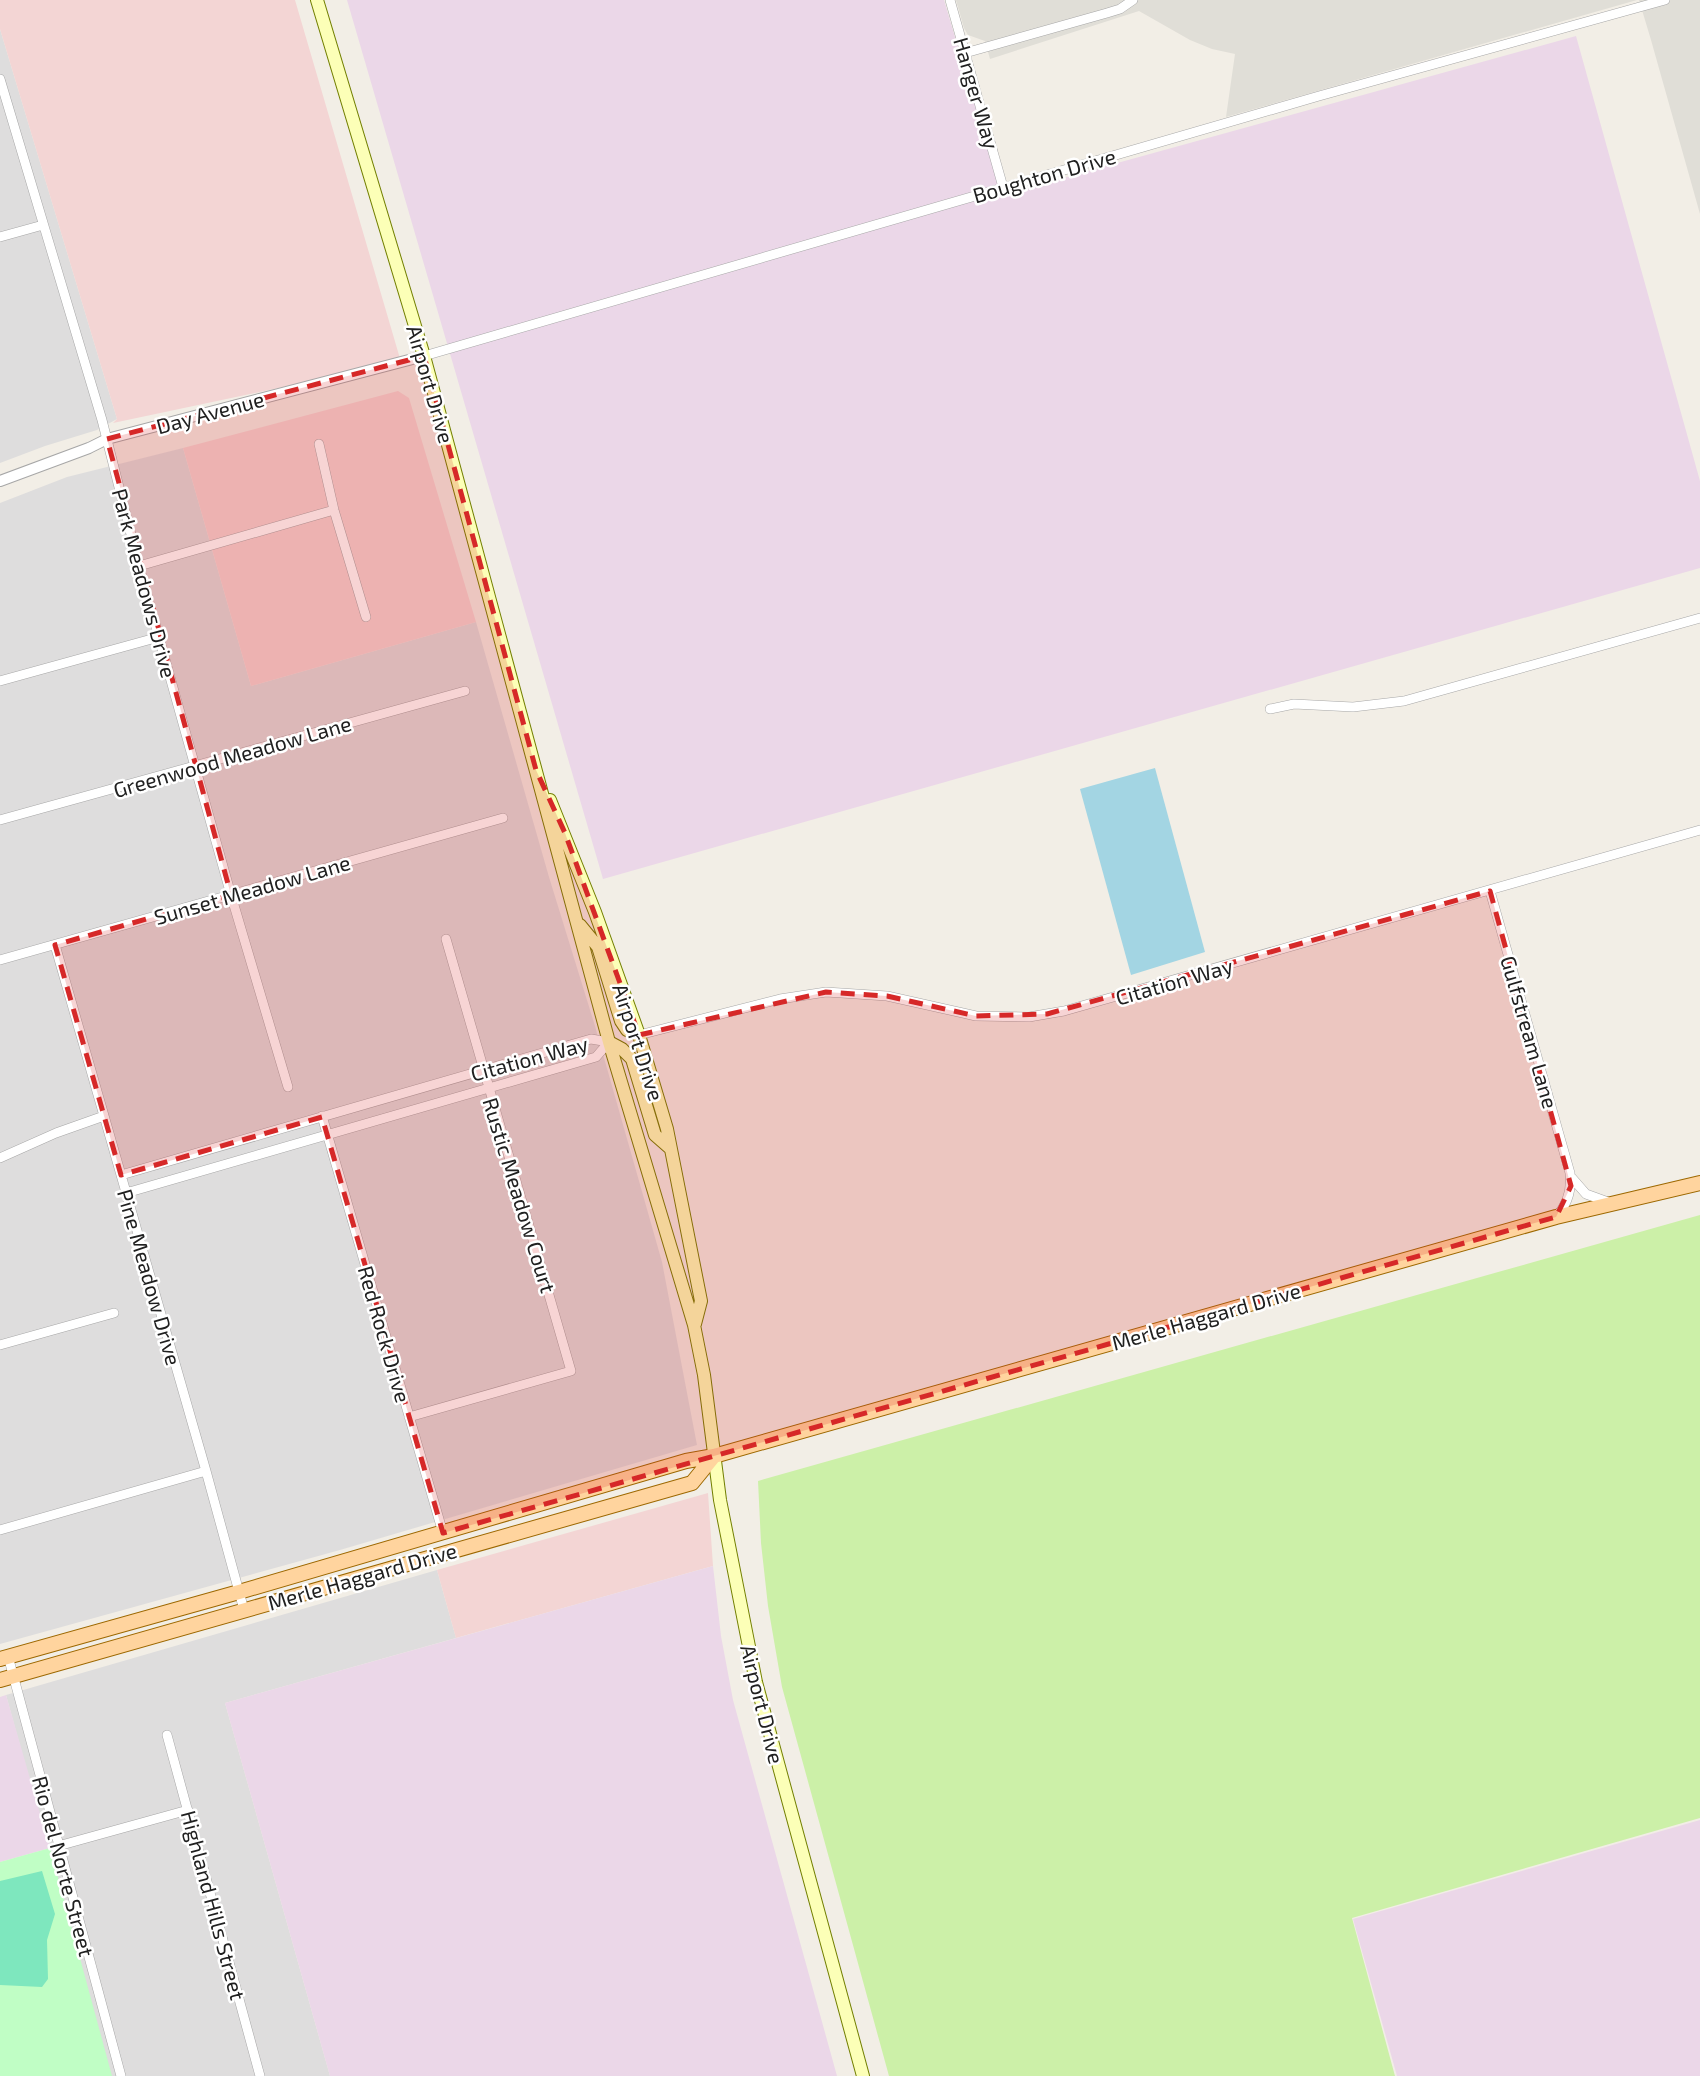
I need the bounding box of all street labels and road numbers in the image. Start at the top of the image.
street label: Hanger Way [949,34,1005,152]
street label: Boughton Drive [970,143,1118,207]
street label: Airport Drive [402,322,460,446]
street label: Day Avenue [153,386,267,438]
street label: Park Meadows Drive [108,486,182,680]
street label: Greenwood Meadow Lane [110,710,354,802]
street label: Sunset Meadow Lane [151,849,353,929]
street label: Citation Way [1113,952,1235,1010]
street label: Gulfstream Lane [1496,953,1564,1111]
street label: Airport Drive [608,980,670,1104]
street label: Citation Way [467,1030,591,1086]
street label: Rustic Meadow Court [478,1094,562,1296]
street label: Pine Meadow Drive [113,1186,187,1368]
street label: Red Rock Drive [354,1263,416,1405]
street label: Merle Haggard Drive [1109,1277,1303,1355]
street label: Merle Haggard Drive [265,1537,459,1615]
street label: Airport Drive [736,1642,790,1766]
street label: Rio del Norte Street [28,1773,100,1959]
street label: Highland Hills Street [177,1807,251,2003]

